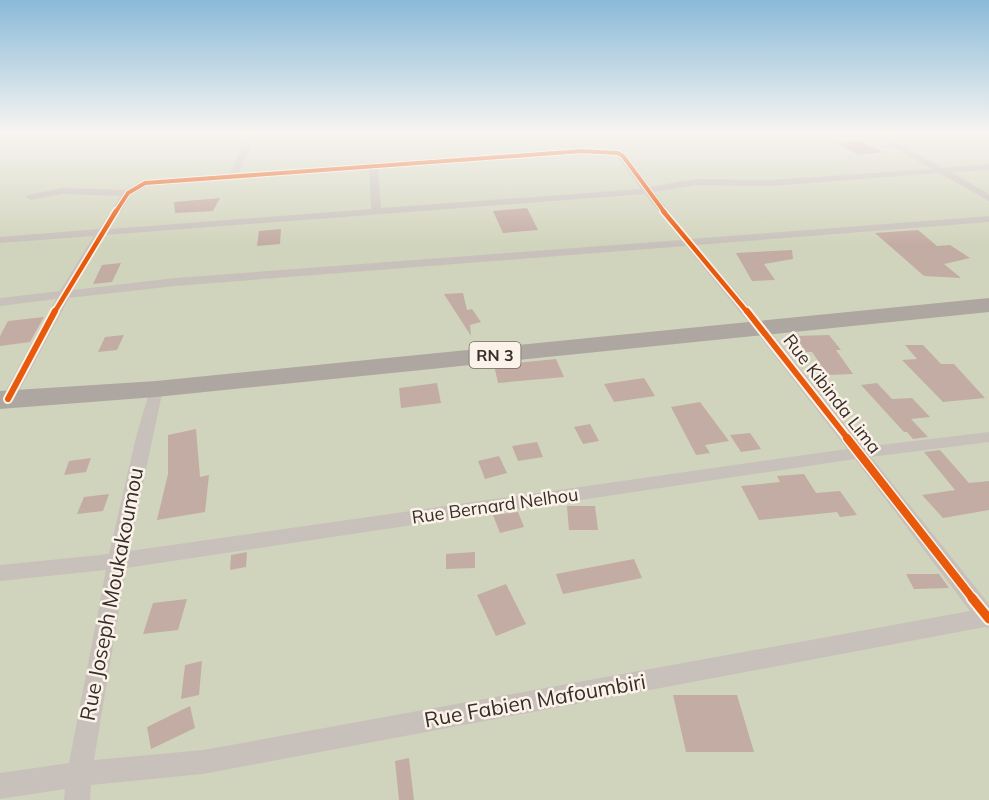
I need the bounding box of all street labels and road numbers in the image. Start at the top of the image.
street label: Rue Kibinda Lima [778,329,886,458]
road number: RN 3 [470,342,520,368]
street label: Rue Joseph Moukakoumou [74,465,148,723]
street label: Rue Bernard Nelhou [410,482,580,529]
street label: Rue Fabien Mafoumbiri [422,668,648,732]

